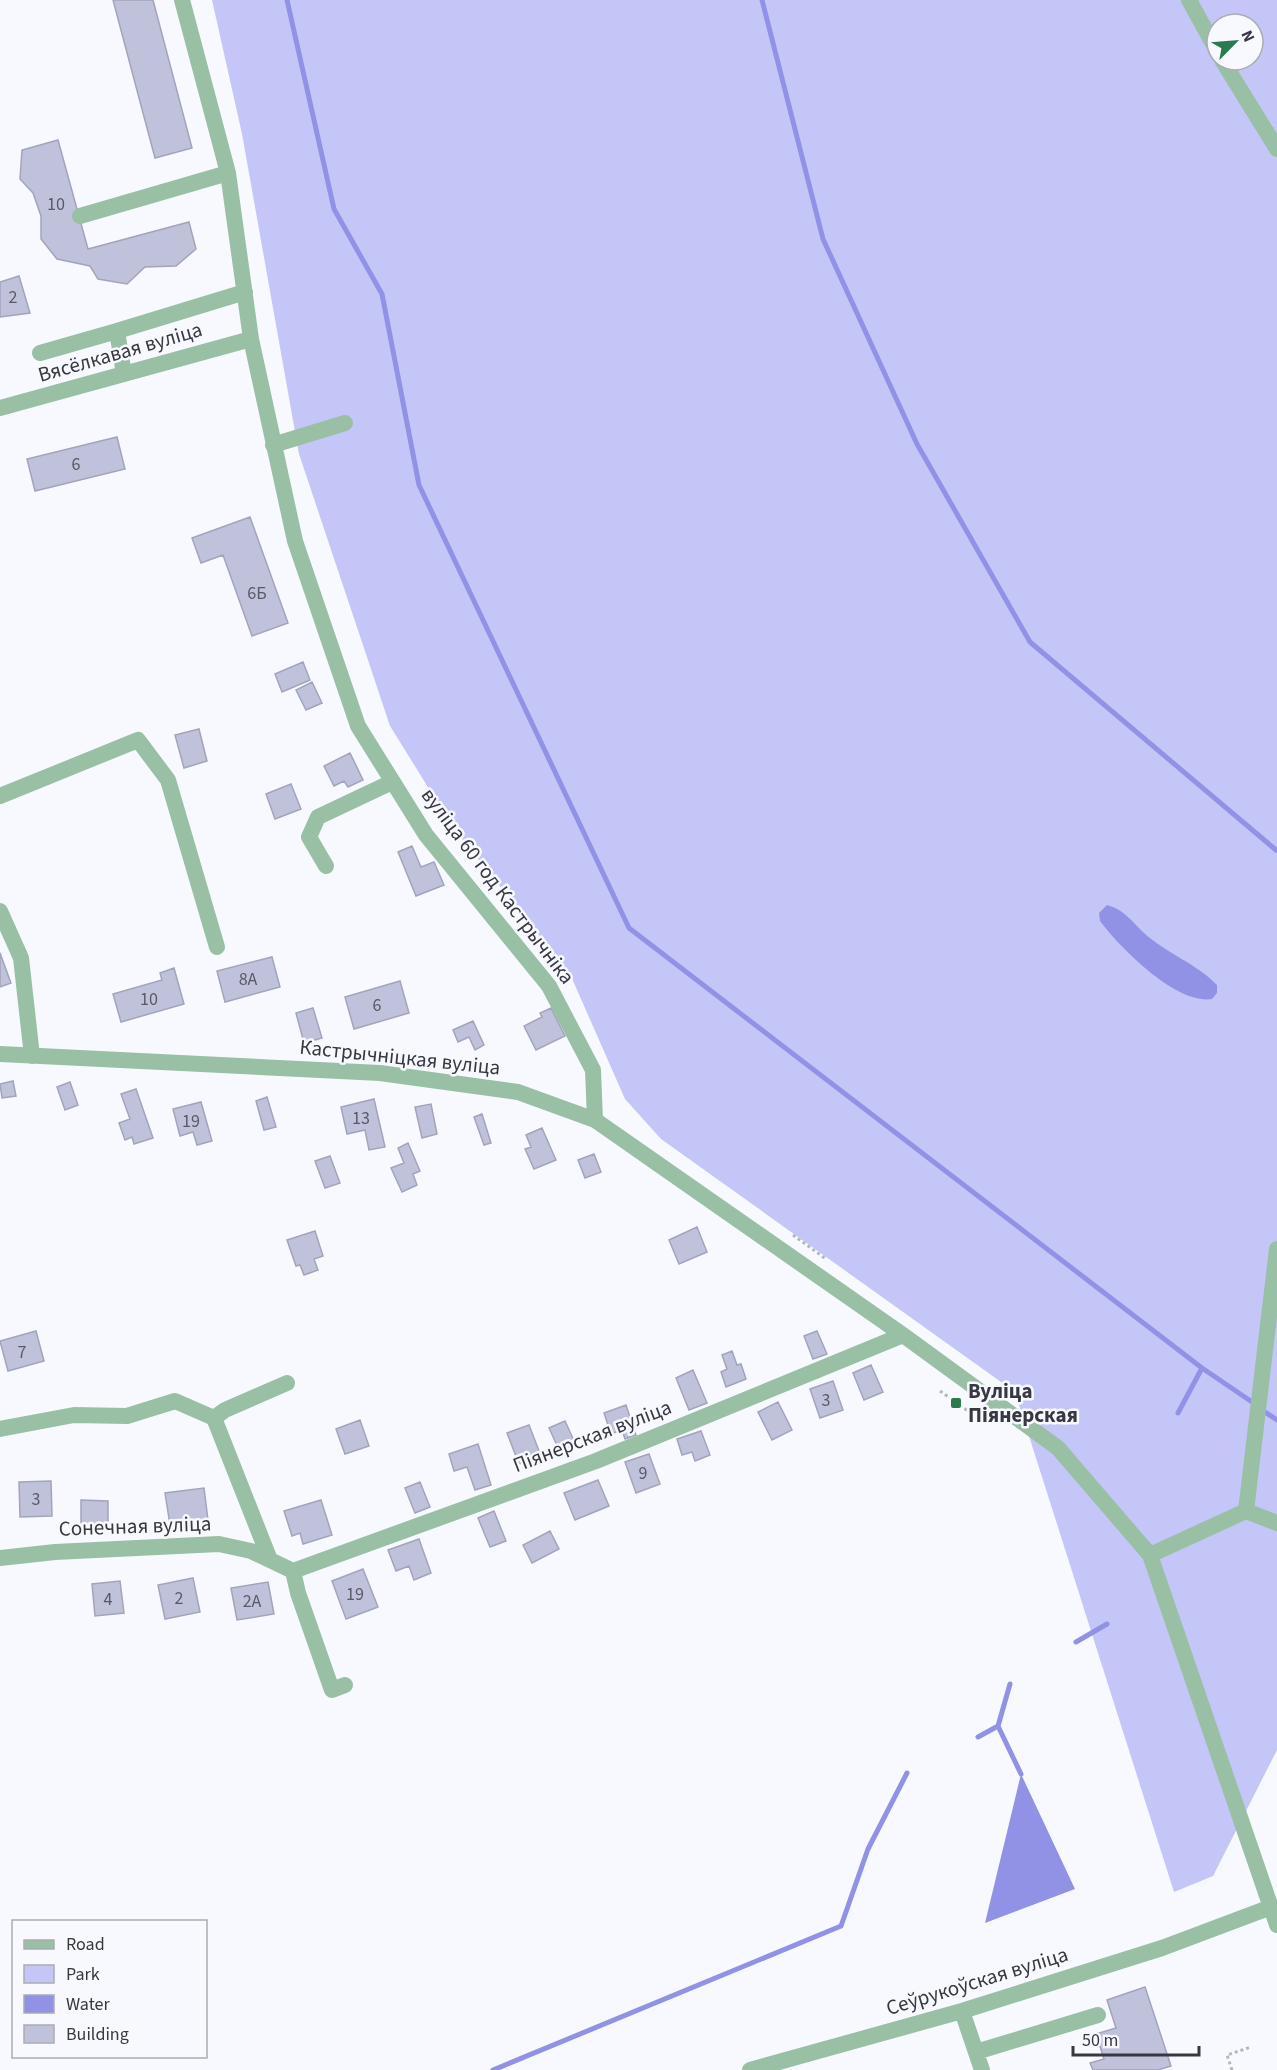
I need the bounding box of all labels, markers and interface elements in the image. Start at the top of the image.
north arrow [1205,12,1265,72]
text: N [1235,27,1260,46]
house number: 10 [47,192,65,217]
house number: 2 [9,285,18,310]
street label: Вясёлкавая вуліца [34,314,206,390]
house number: 6 [72,452,81,477]
house number: 6Б [247,581,267,606]
street label: вуліца 60 год Кастрычніка [414,782,582,990]
house number: 8А [239,967,258,992]
house number: 10 [140,987,158,1012]
house number: 6 [373,993,382,1018]
street label: Кастрычніцкая вуліца [298,1032,502,1082]
house number: 13 [352,1106,370,1131]
house number: 19 [182,1109,200,1134]
house number: 7 [18,1340,27,1365]
place label: Вуліца Піянерская [968,1376,1078,1430]
house number: 3 [822,1388,831,1413]
street label: Піянерская вуліца [508,1392,676,1480]
marker: Вуліца Піянерская [949,1396,963,1410]
house number: 9 [639,1461,648,1486]
house number: 3 [32,1487,41,1512]
street label: Сонечная вуліца [58,1508,212,1544]
house number: 19 [346,1582,364,1607]
house number: 2 [175,1586,184,1611]
house number: 4 [104,1587,113,1612]
house number: 2А [243,1589,262,1614]
legend [12,1920,207,2058]
text: Road [66,1932,105,1957]
street label: Сеўрукоўская вуліца [882,1939,1072,2023]
text: Park [66,1962,100,1987]
text: Water [66,1992,110,2017]
scale bar [1073,2019,1199,2057]
text: Building [66,2022,129,2047]
text: 50 m [1082,2028,1118,2053]

